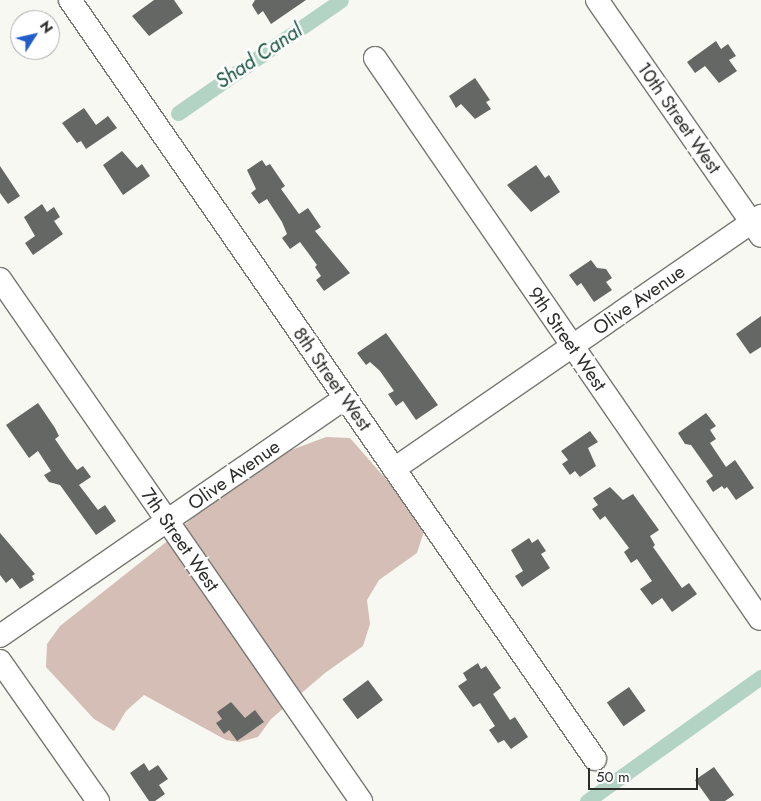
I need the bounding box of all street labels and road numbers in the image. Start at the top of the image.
street label: 10th Street West [632,58,726,178]
street label: Olive Avenue [589,260,689,340]
street label: 9th Street West [523,283,611,395]
street label: 8th Street West [288,323,376,435]
street label: Olive Avenue [184,435,284,515]
street label: 7th Street West [136,484,224,596]

